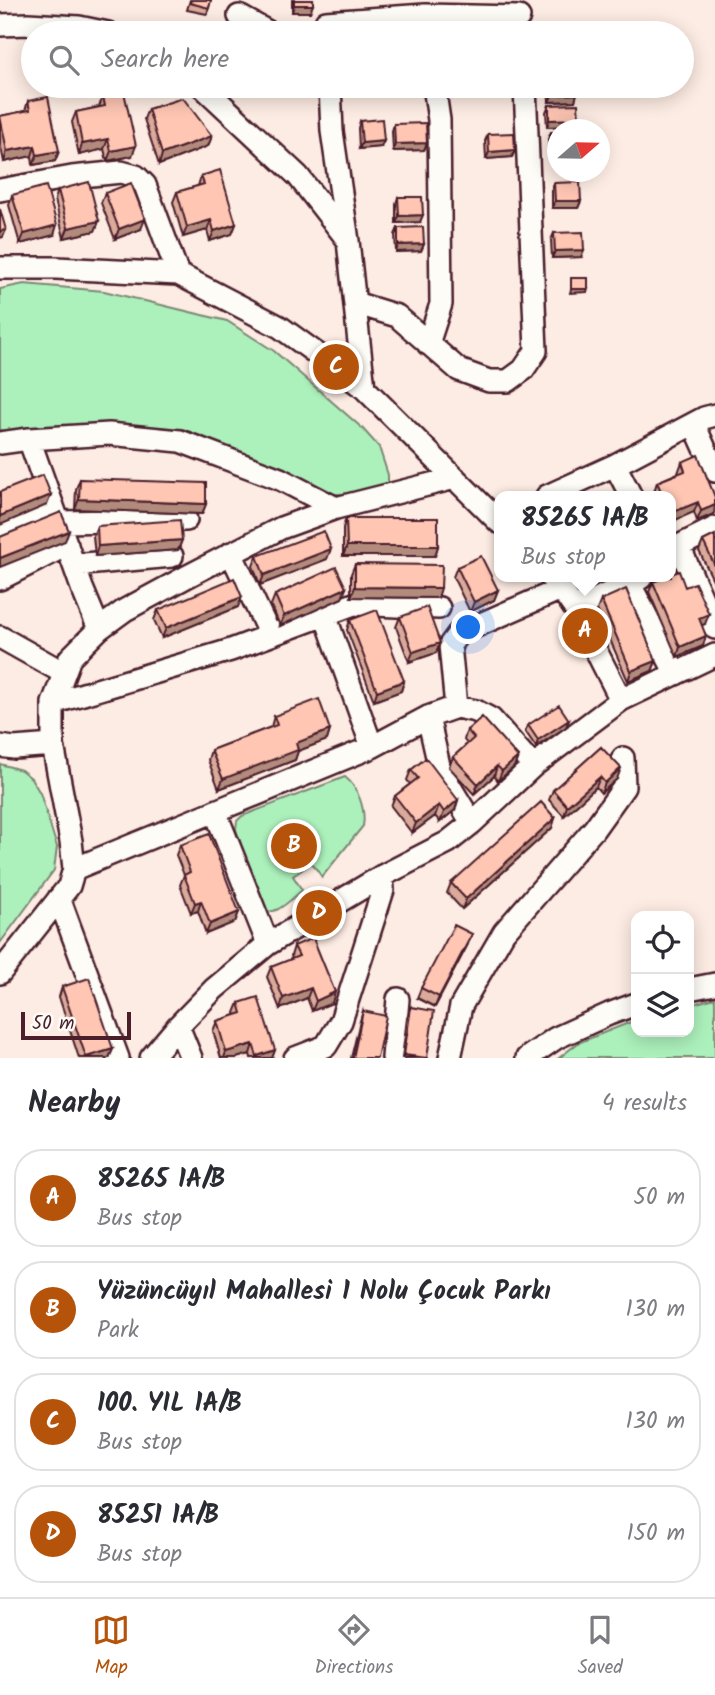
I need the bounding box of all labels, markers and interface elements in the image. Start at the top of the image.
search box [21,21,694,98]
text: Search here [101,39,229,81]
icon: search [45,41,83,79]
north arrow [547,119,610,182]
pin: C [313,341,359,393]
popup [494,491,676,582]
text: 85265 1A/B [521,498,649,540]
text: Bus stop [521,540,606,576]
pin: A [562,605,608,657]
your location [451,610,485,644]
pin: B [271,820,317,872]
pin: D [296,887,342,939]
map controls [631,911,694,1037]
button: locate [631,911,694,974]
button: layers [631,974,694,1037]
scale bar [21,1009,131,1041]
text: 50 m [32,1009,74,1039]
text: Nearby [28,1080,120,1128]
text: 4 results [602,1086,687,1122]
text: 85265 1A/B [97,1159,226,1201]
text: A [46,1180,60,1216]
text: 50 m [634,1180,685,1216]
text: Bus stop [97,1201,182,1237]
text: Yüzüncüyıl Mahallesi 1 Nolu Çocuk Parkı [97,1271,551,1313]
text: B [46,1292,60,1328]
text: 130 m [626,1292,685,1328]
text: Park [97,1313,139,1349]
text: 100. YIL 1A/B [97,1383,242,1425]
text: C [46,1404,60,1440]
text: 130 m [626,1404,685,1440]
text: Bus stop [97,1425,182,1461]
text: 85251 1A/B [97,1495,219,1537]
text: D [45,1516,61,1552]
text: 150 m [626,1516,685,1552]
text: Bus stop [97,1537,182,1573]
tab: Map [92,1611,130,1683]
tab: Directions [315,1611,393,1683]
tab: Saved [578,1611,623,1683]

